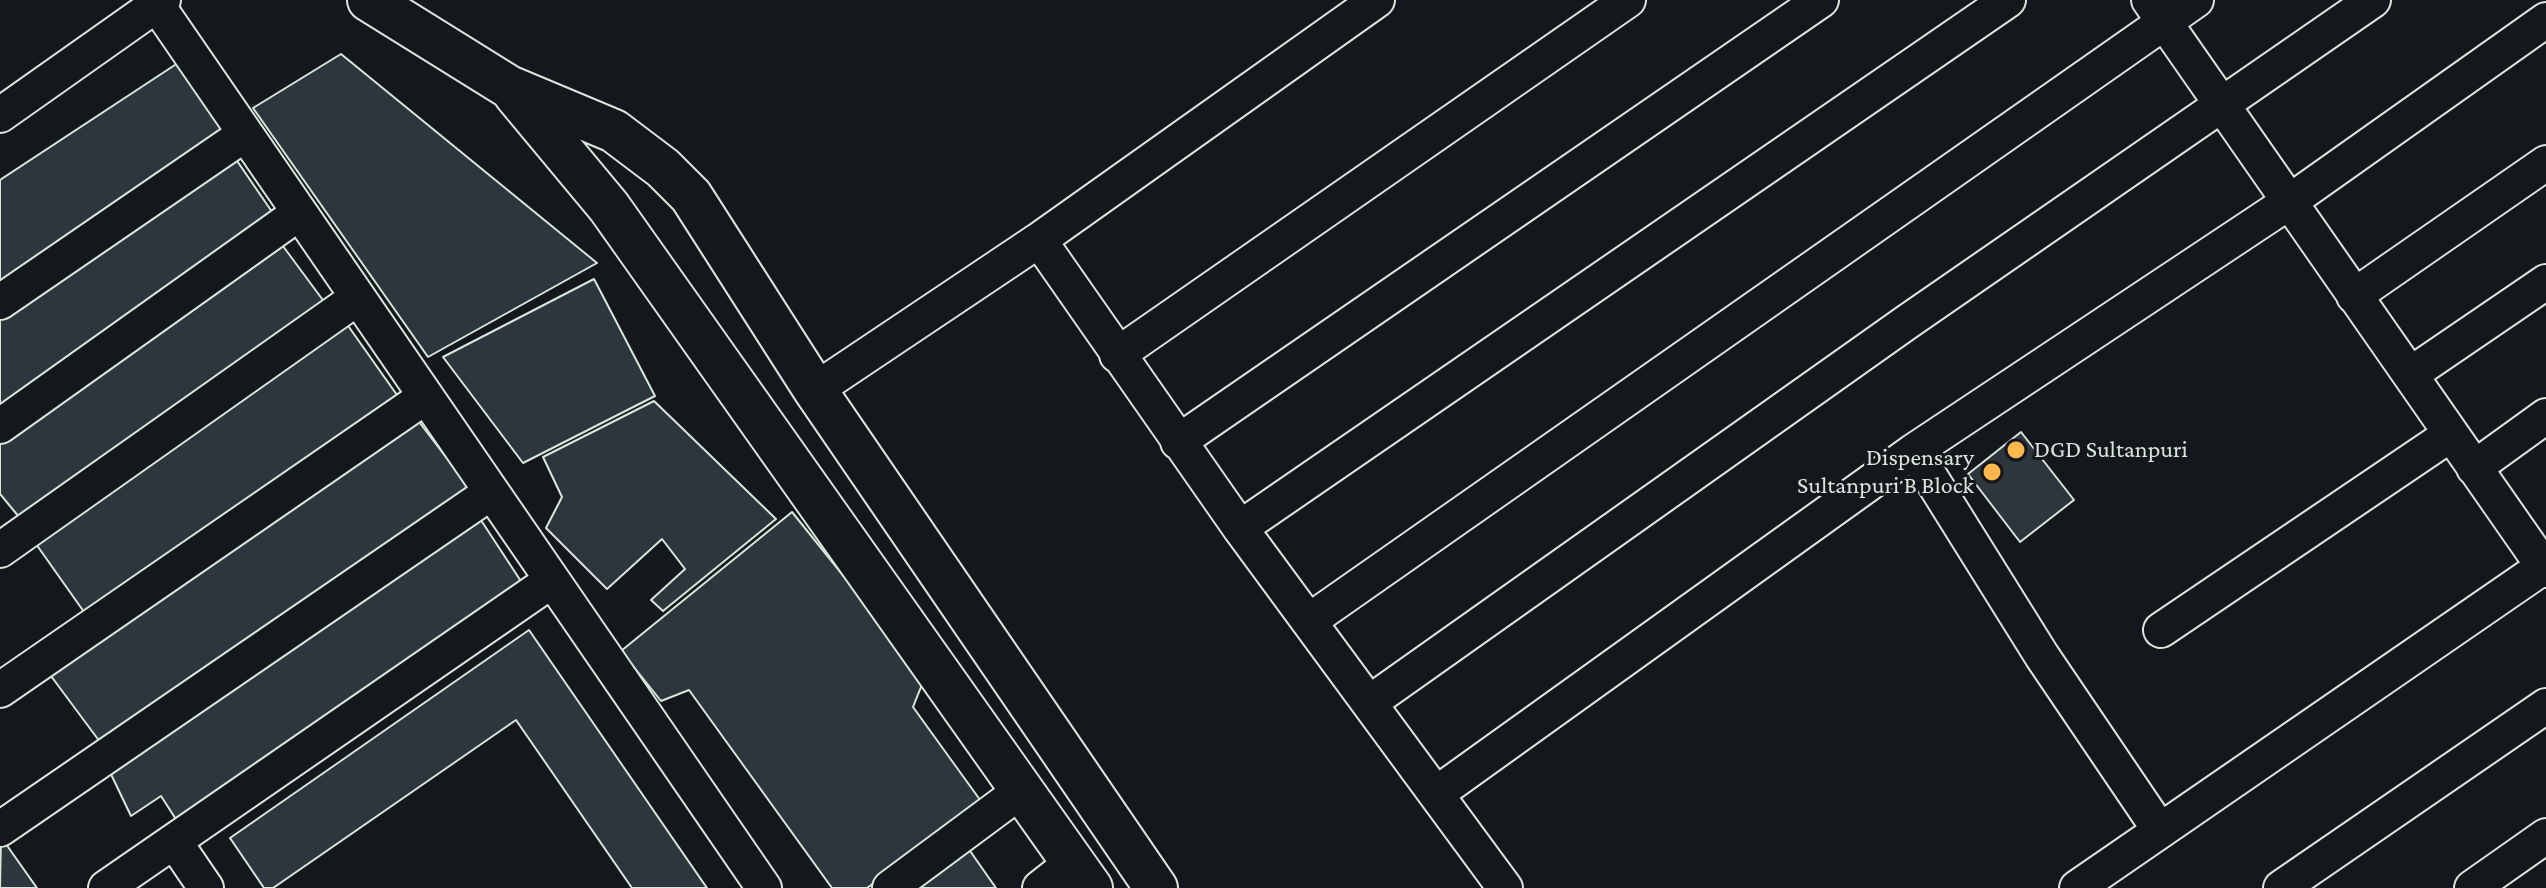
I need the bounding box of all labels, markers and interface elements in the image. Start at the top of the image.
place label: DGD Sultanpuri [2034,436,2188,464]
marker: DGD Sultanpuri [2005,439,2027,461]
place label: Dispensary Sultanpuri B Block [1797,444,1974,500]
marker: Dispensary Sultanpuri B Block [1981,461,2003,483]

